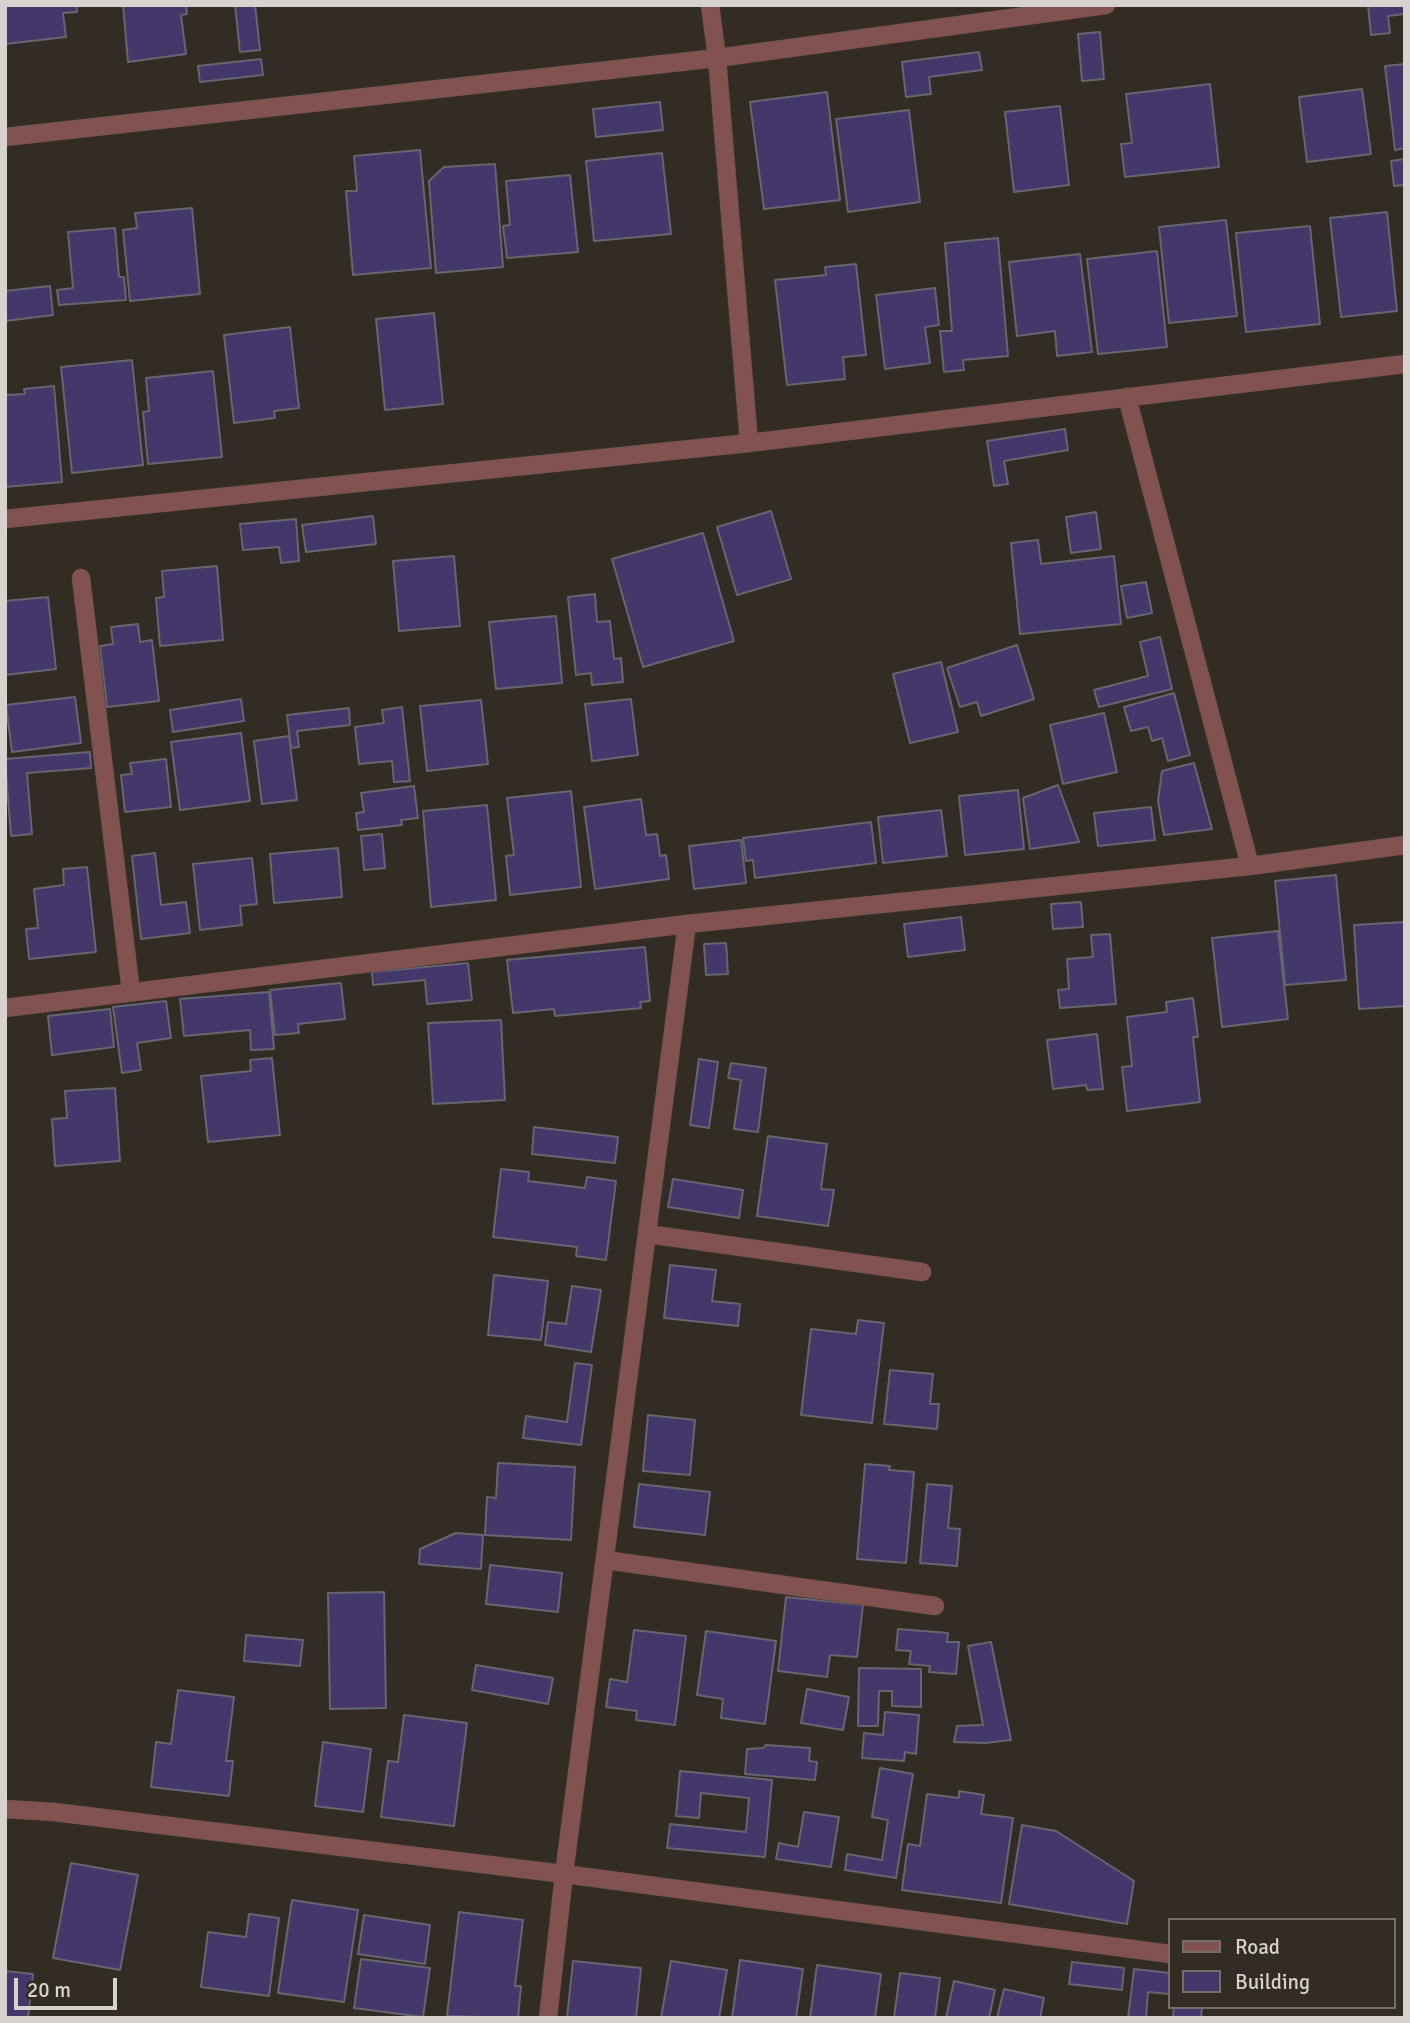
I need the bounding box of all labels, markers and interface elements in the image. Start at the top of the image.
legend [1168,1918,1396,2009]
text: Road [1235,1934,1280,1960]
scale bar [18,1964,121,2008]
text: Building [1235,1969,1310,1995]
text: 20 m [27,1977,71,2003]

